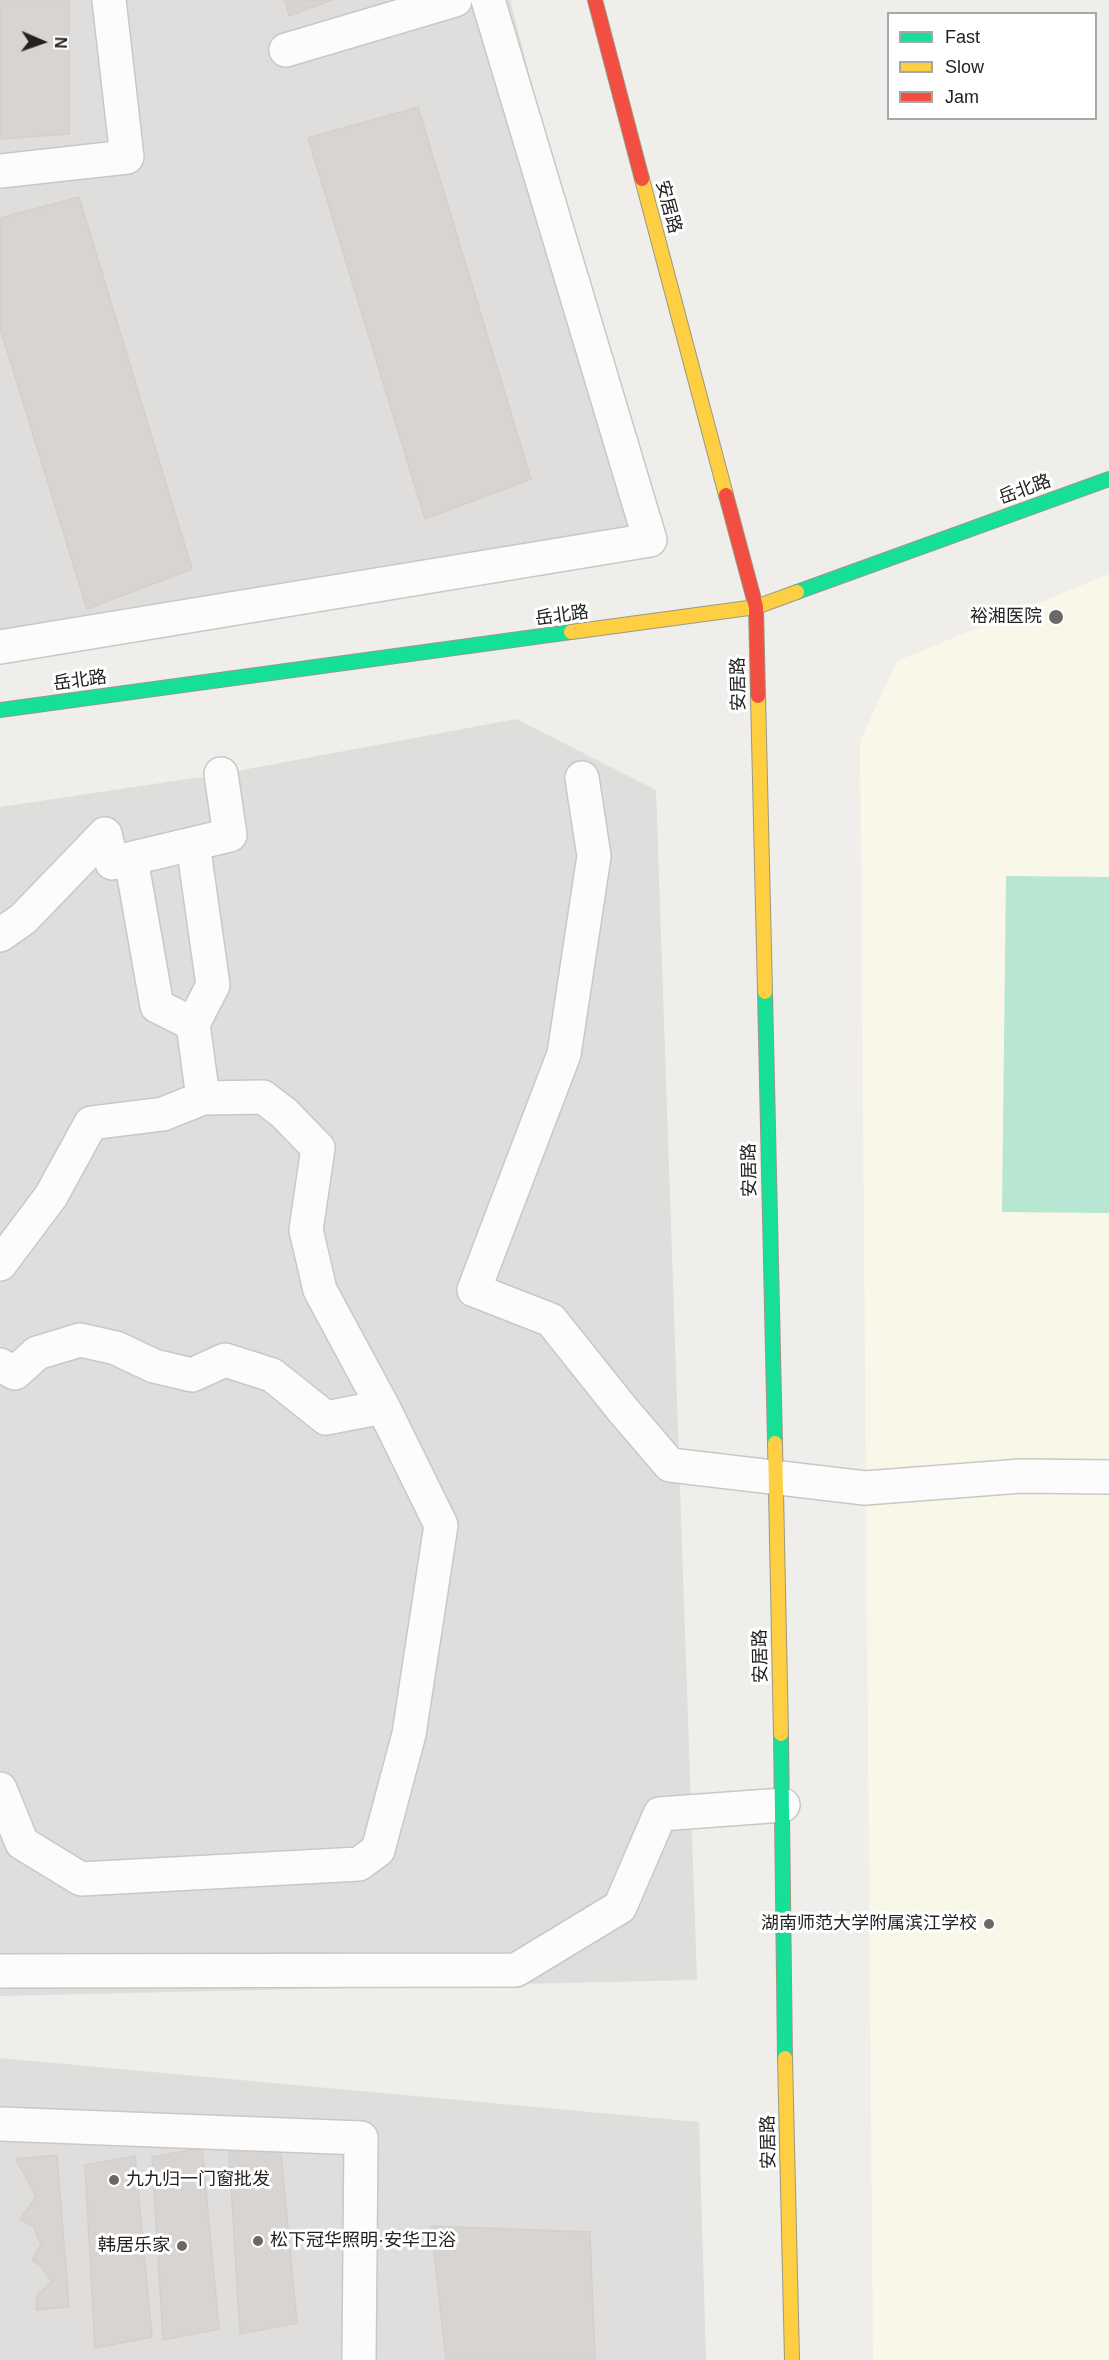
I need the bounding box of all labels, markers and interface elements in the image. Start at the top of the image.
north arrow [12,12,72,72]
legend [887,12,1097,120]
text: Fast [945,27,980,47]
text: N [52,37,69,49]
text: Slow [945,57,984,77]
text: Jam [945,87,979,107]
street label: 安居路 [651,178,685,236]
street label: 岳北路 [996,471,1054,509]
street label: 岳北路 [534,602,590,630]
place label: 裕湘医院 [970,606,1042,628]
marker: 裕湘医院 [1047,608,1065,626]
street label: 安居路 [728,657,750,711]
street label: 岳北路 [52,667,108,695]
street label: 安居路 [739,1143,761,1197]
street label: 安居路 [750,1629,772,1683]
place label: 湖南师范大学附属滨江学校 [761,1913,977,1935]
marker: 湖南师范大学附属滨江学校 [982,1917,996,1931]
street label: 安居路 [758,2115,780,2169]
place label: 九九归一门窗批发 [126,2169,270,2191]
marker: 九九归一门窗批发 [107,2173,121,2187]
place label: 松下冠华照明·安华卫浴 [270,2230,456,2252]
marker: 松下冠华照明·安华卫浴 [251,2234,265,2248]
place label: 韩居乐家 [98,2235,170,2257]
marker: 韩居乐家 [175,2239,189,2253]

